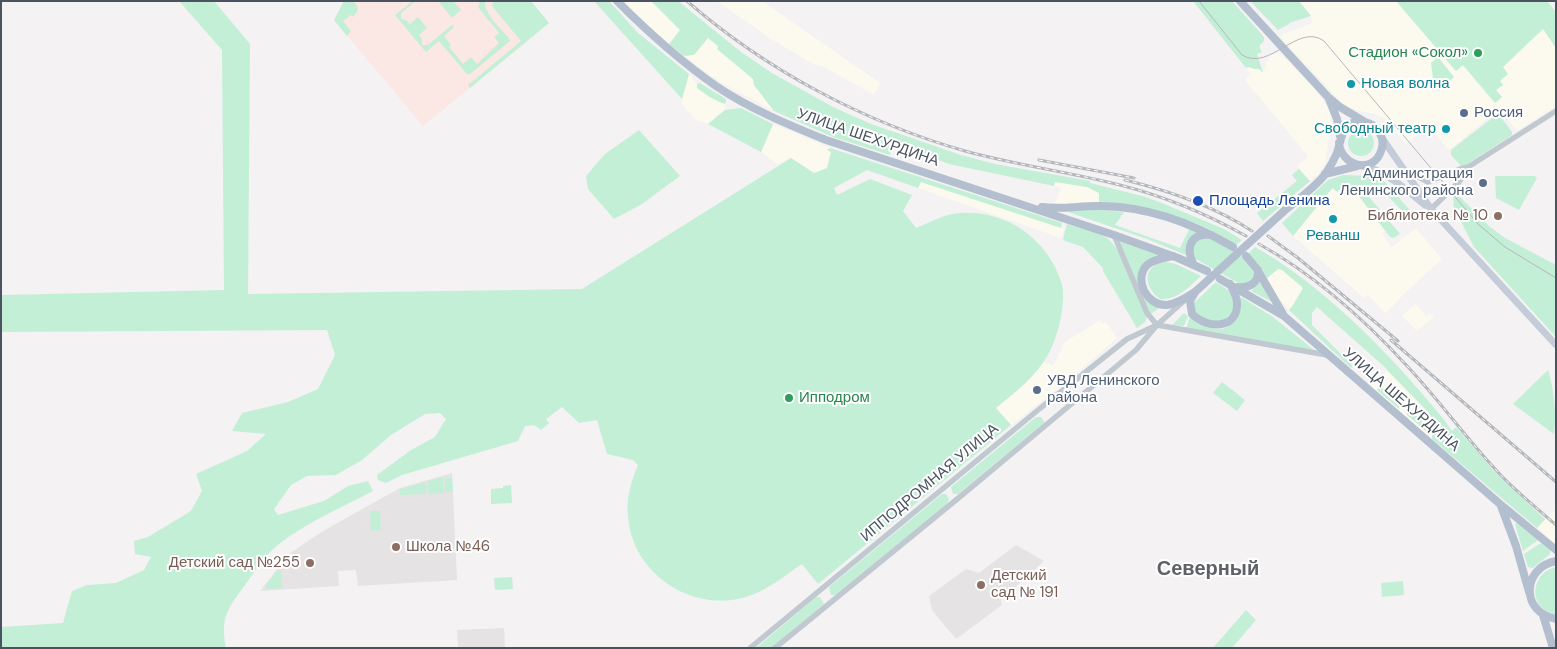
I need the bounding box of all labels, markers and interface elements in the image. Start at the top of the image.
place label: Стадион «Сокол» [1348,44,1468,62]
marker: Стадион «Сокол» [1472,47,1484,59]
place label: Новая волна [1361,75,1450,93]
marker: Новая волна [1345,78,1357,90]
place label: Россия [1474,104,1523,122]
street label: УЛИЦА ШЕХУРДИНА [795,105,941,171]
marker: Россия [1458,107,1470,119]
place label: Свободный театр [1314,120,1436,138]
marker: Свободный театр [1440,123,1452,135]
place label: Администрация Ленинского района [1340,165,1473,200]
marker: Администрация Ленинского района [1477,177,1489,189]
place label: Площадь Ленина [1209,192,1330,210]
marker: Площадь Ленина [1191,194,1205,208]
place label: Библиотека № 10 [1367,207,1488,225]
marker: Библиотека № 10 [1492,210,1504,222]
marker: Реванш [1327,213,1339,225]
place label: Реванш [1306,227,1360,245]
street label: УЛИЦА ШЕХУРДИНА [1339,344,1463,456]
place label: УВД Ленинского района [1047,372,1160,407]
marker: УВД Ленинского района [1031,384,1043,396]
place label: Ипподром [799,389,870,407]
marker: Ипподром [783,392,795,404]
street label: ИППОДРОМНАЯ УЛИЦА [858,420,1002,546]
place label: Школа №46 [406,538,490,556]
marker: Школа №46 [390,541,402,553]
place label: Детский сад №255 [169,554,300,572]
marker: Детский сад №255 [304,557,316,569]
district label: Северный [1157,558,1259,582]
place label: Детский сад № 191 [991,567,1058,602]
marker: Детский сад № 191 [975,579,987,591]

